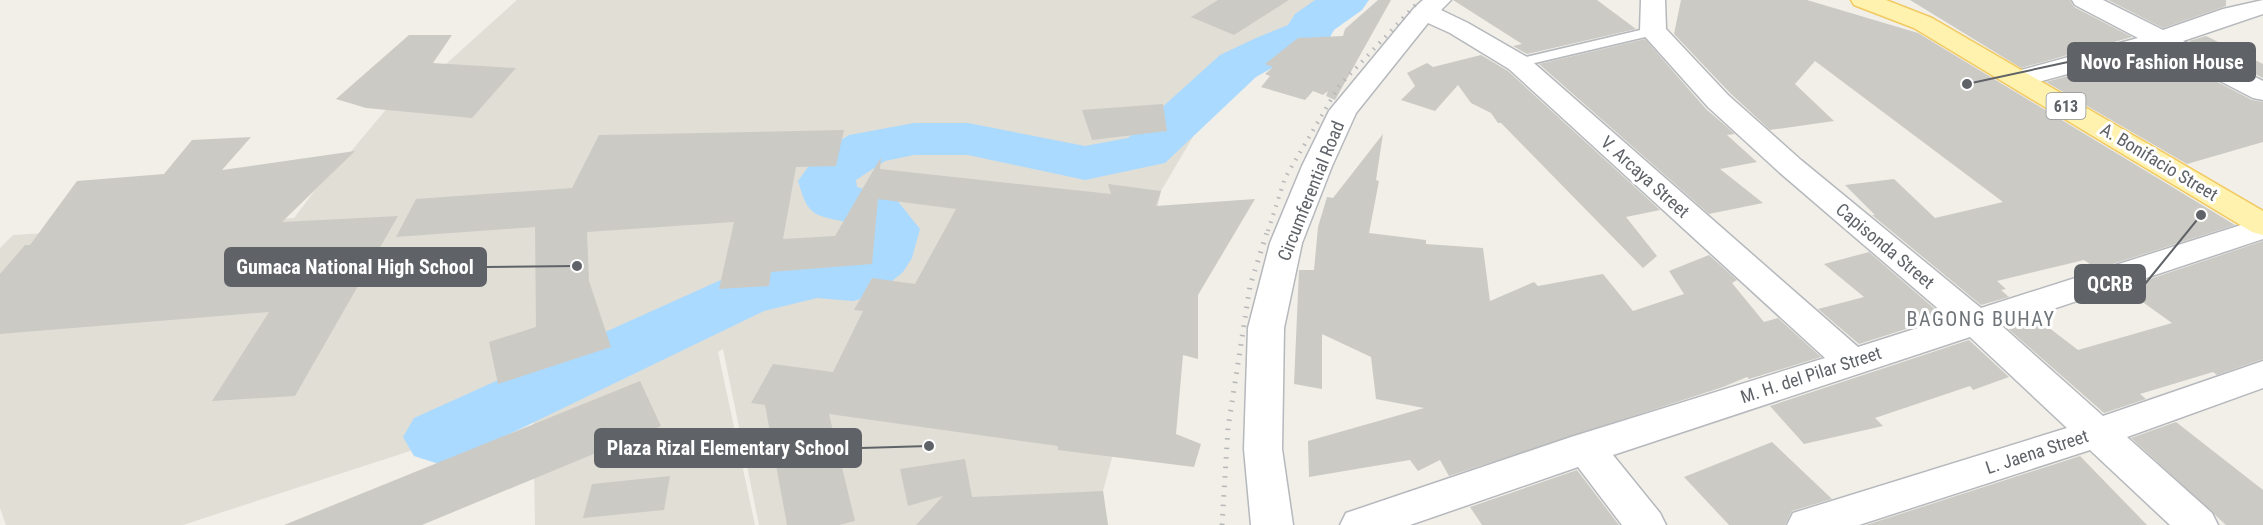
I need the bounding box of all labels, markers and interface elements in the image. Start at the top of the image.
callout: Novo Fashion House [2068,43,2255,81]
text: Novo Fashion House [2080,50,2244,74]
road number: 613 [2046,93,2086,119]
street label: Circumferential Road [1273,118,1348,264]
street label: A. Bonifacio Street [2097,118,2222,205]
street label: V. Arcaya Street [1597,131,1694,222]
street label: Capisonda Street [1832,198,1939,293]
callout: Gumaca National High School [225,248,486,286]
text: Gumaca National High School [236,255,474,279]
callout: QCRB [2075,265,2145,303]
text: QCRB [2087,272,2133,296]
district label: BAGONG BUHAY [1907,307,2055,331]
street label: M. H. del Pilar Street [1738,342,1884,407]
street label: L. Jaena Street [1983,425,2091,478]
callout: Plaza Rizal Elementary School [595,429,861,467]
text: Plaza Rizal Elementary School [607,436,849,460]

